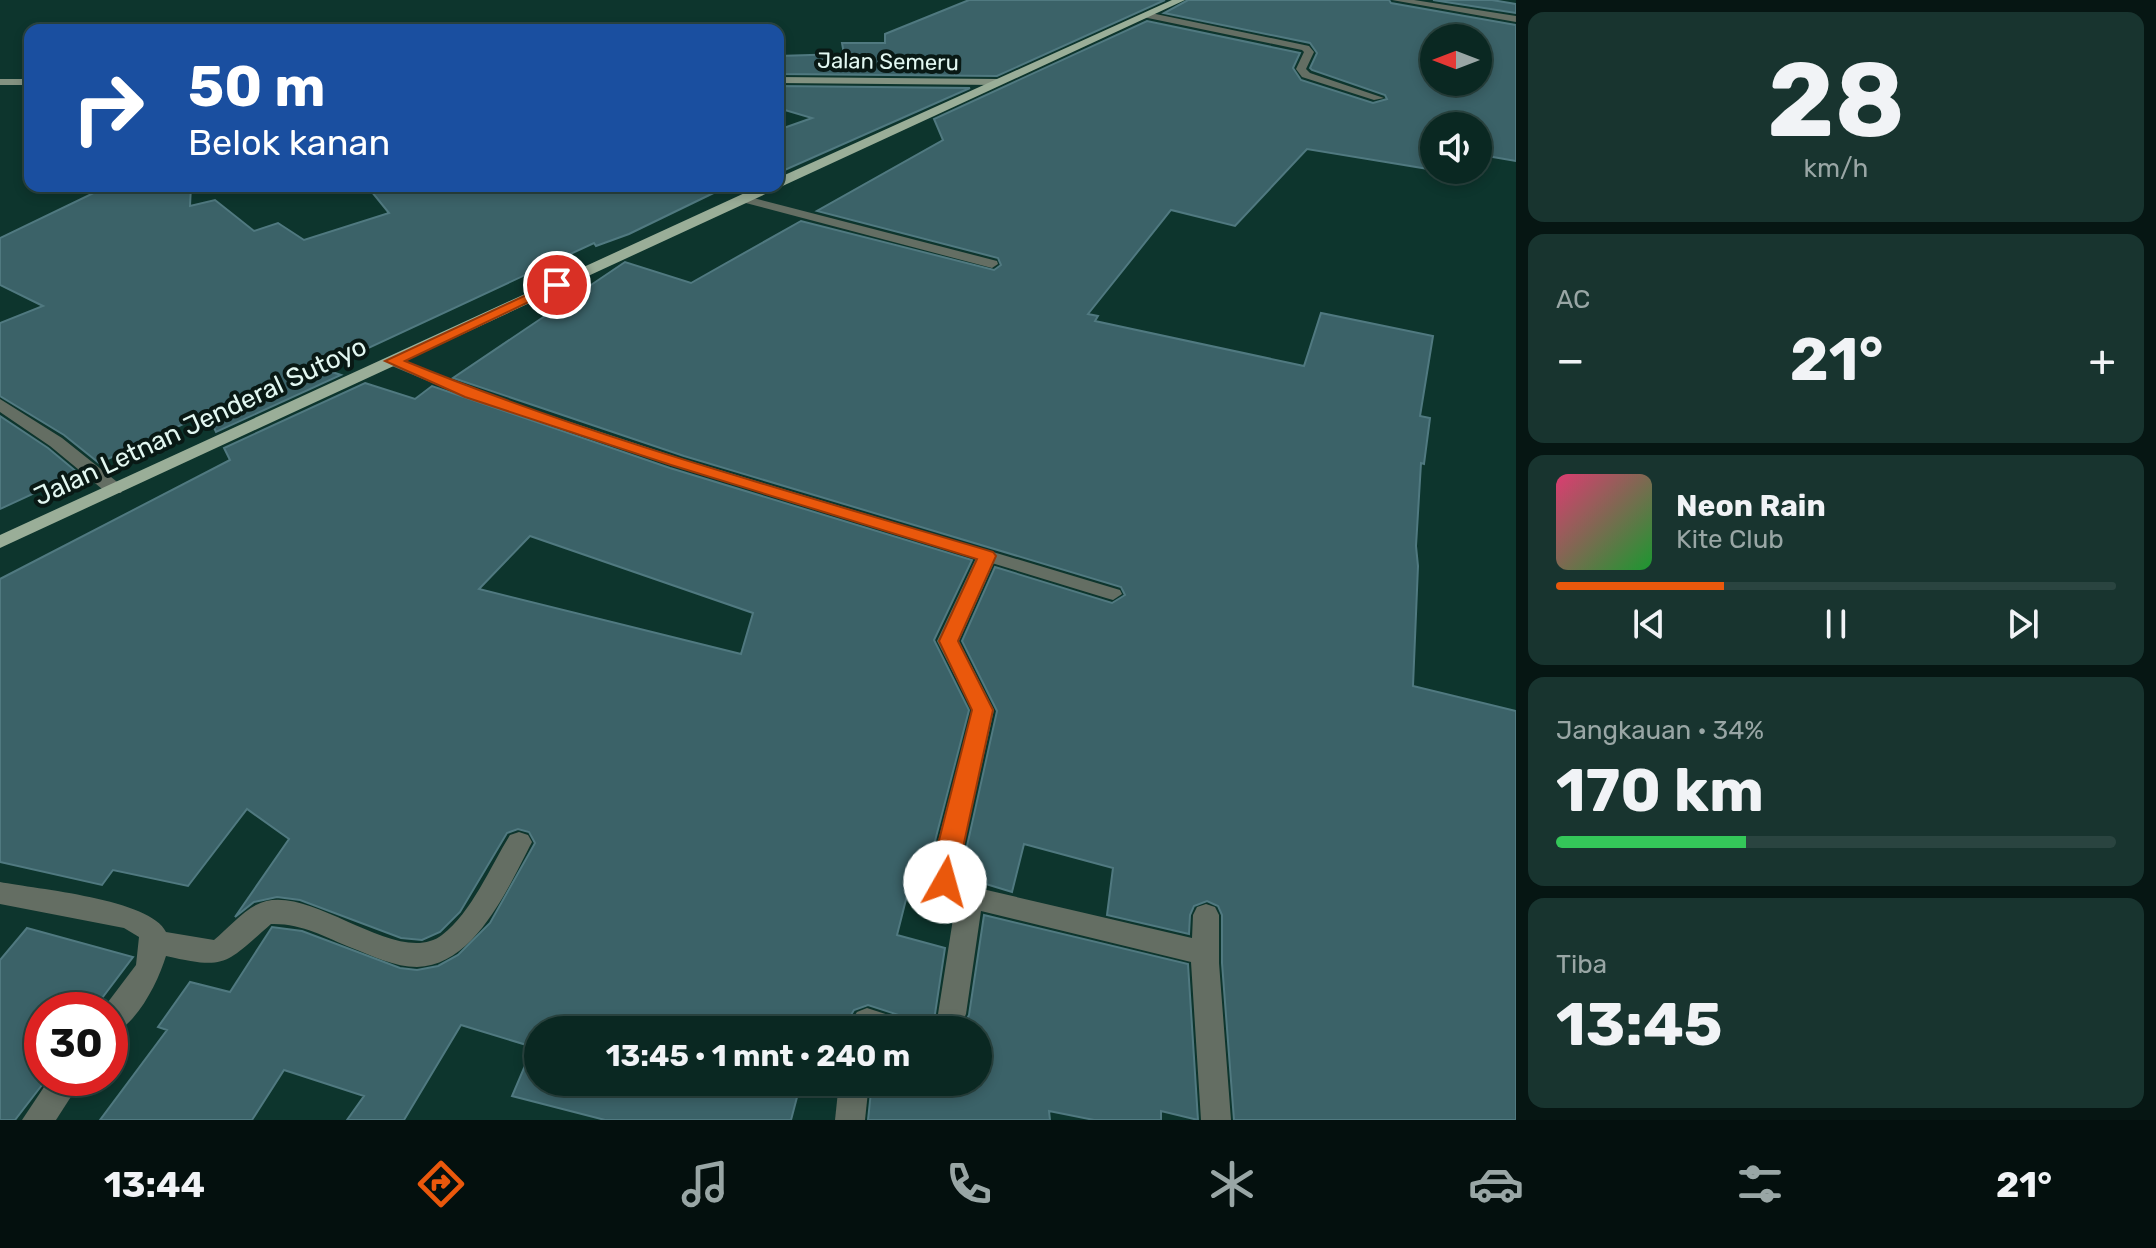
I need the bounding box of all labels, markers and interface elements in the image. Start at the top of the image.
north arrow [1420,24,1492,96]
map controls [1420,24,1492,184]
text: 28 [1767,39,1905,162]
street label: Jalan Semeru [817,47,959,76]
text: 50 m [188,54,325,120]
icon: right [56,56,160,160]
button: sound [1420,112,1492,184]
text: Belok kanan [188,121,390,164]
text: km/h [1804,153,1868,184]
pin [523,251,591,319]
icon: arrive [535,263,579,307]
text: AC [1556,284,1590,315]
text: 21° [1790,324,1883,395]
street label: Jalan Letnan Jenderal Sutoyo [29,331,371,512]
text: − [1556,334,1585,386]
text: + [2089,334,2116,386]
text: Neon Rain [1676,488,1826,524]
text: Kite Club [1676,524,1784,555]
icon: previous [1627,602,1671,646]
icon: pause [1814,602,1858,646]
icon: next [2001,602,2045,646]
text: Jangkauan · 34% [1556,715,1764,746]
text: 170 km [1556,755,1764,826]
position arrow [903,840,987,924]
text: Tiba [1556,949,1607,980]
text: 13:45 [1556,989,1723,1060]
speed limit sign: 30 [24,992,128,1096]
text: 13:45 · 1 mnt · 240 m [606,1038,910,1074]
icon: directions [413,1156,469,1212]
icon: music [677,1156,733,1212]
icon: phone [941,1156,997,1212]
icon: climate [1204,1156,1260,1212]
icon: car [1468,1156,1524,1212]
icon: filters [1732,1156,1788,1212]
text: 13:44 [104,1163,205,1206]
text: 21° [1996,1163,2052,1206]

